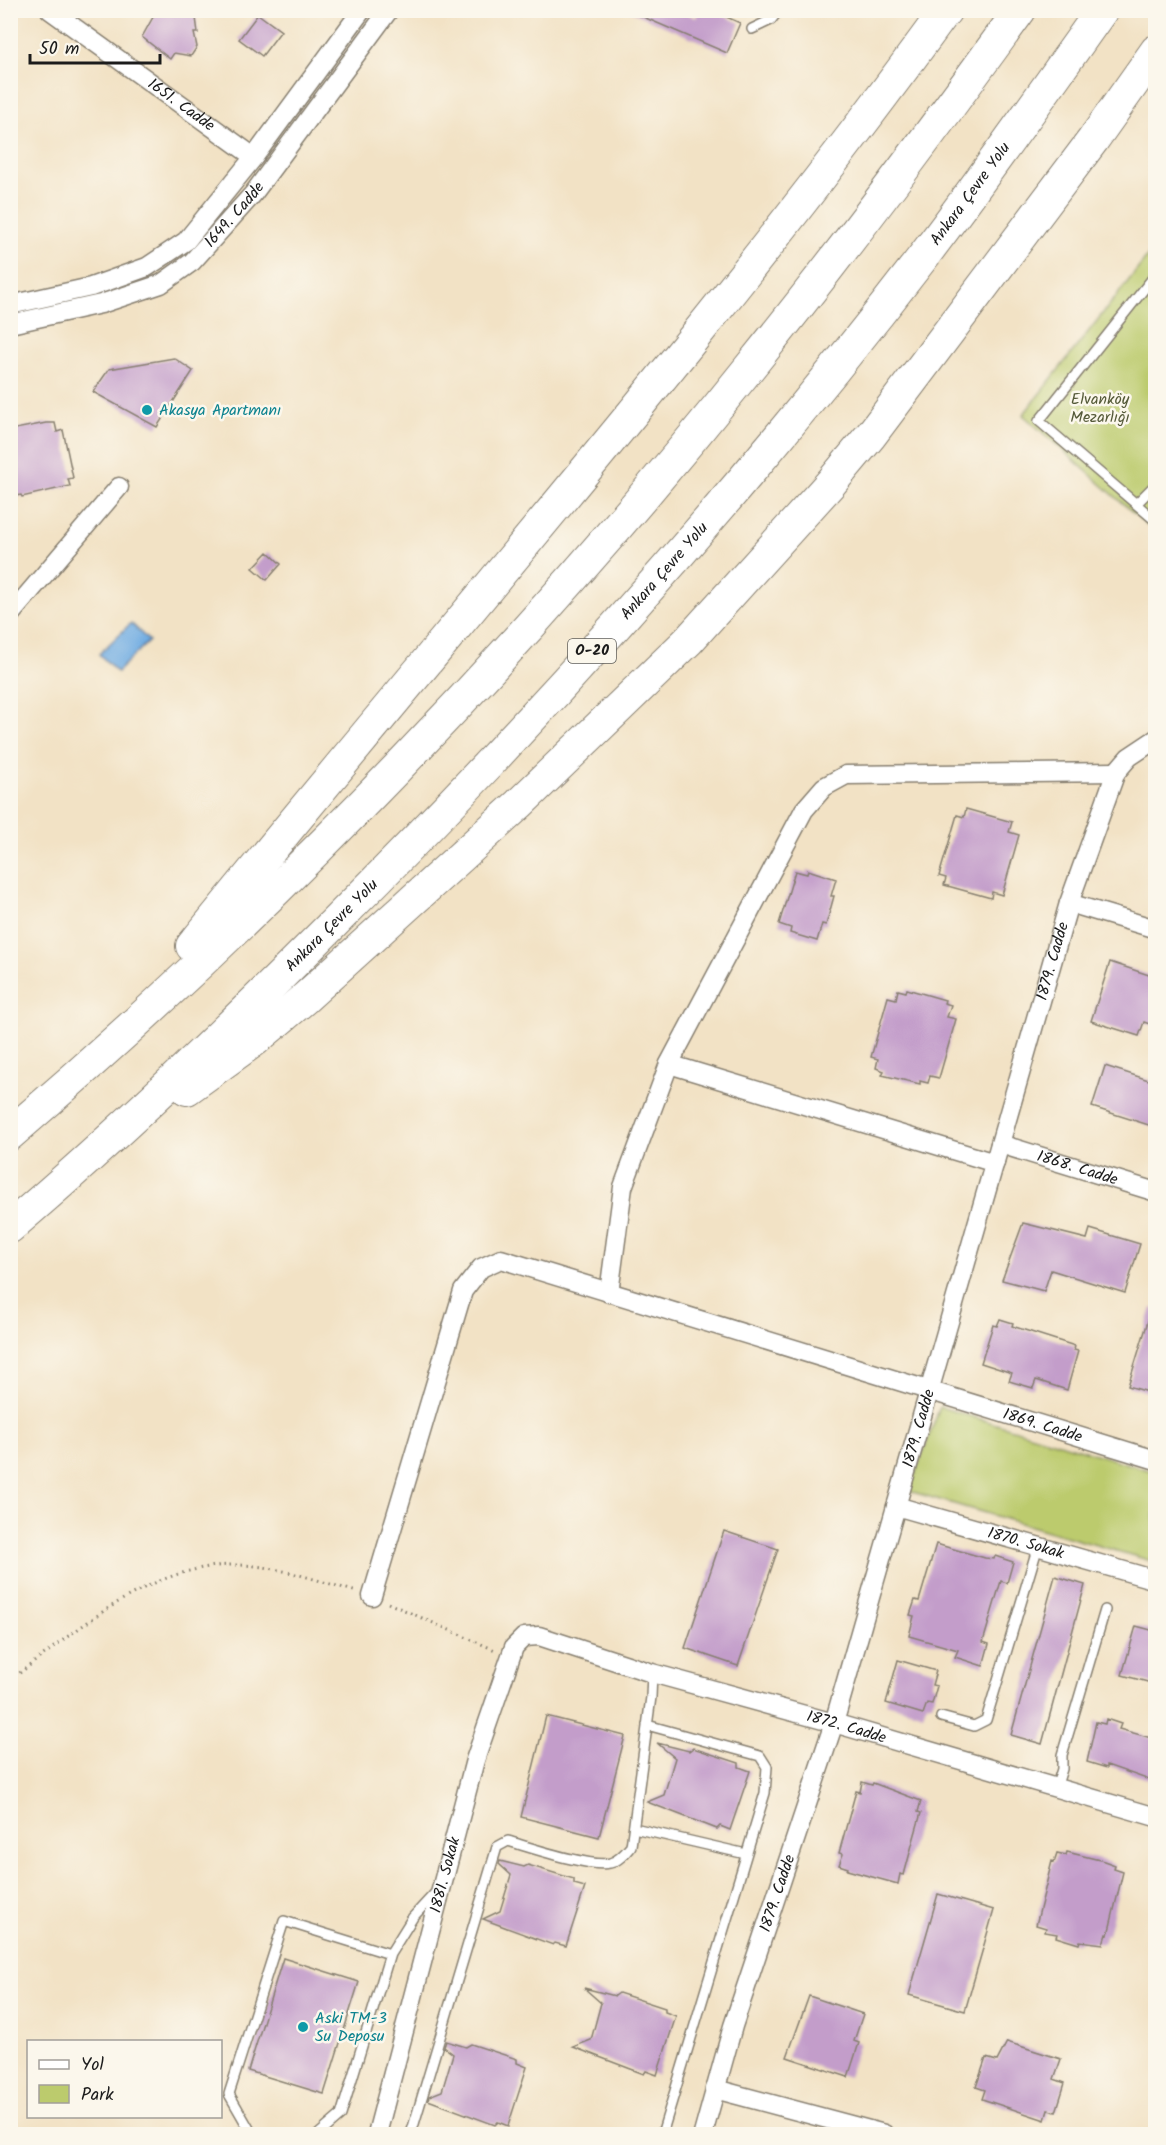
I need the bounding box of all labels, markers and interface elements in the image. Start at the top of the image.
scale bar [30,27,160,65]
text: 50 m [39,35,79,64]
street label: 1651. Cadde [142,72,220,138]
street label: Ankara Çevre Yolu [924,137,1017,251]
street label: 1649. Cadde [198,176,271,253]
park label: Elvanköy Mezarlığı [1070,387,1130,430]
place label: Akasya Apartmanı [159,398,281,423]
marker: Akasya Apartmanı [140,403,154,417]
street label: Ankara Çevre Yolu [614,516,714,626]
road number: O-20 [568,639,616,663]
street label: Ankara Çevre Yolu [279,873,384,978]
street label: 1879. Cadde [1029,919,1075,1003]
street label: 1868. Cadde [1034,1144,1121,1192]
street label: 1879. Cadde [895,1386,942,1470]
street label: 1869. Cadde [1000,1401,1085,1449]
street label: 1870. Sokak [985,1520,1068,1566]
street label: 1872. Cadde [804,1704,889,1750]
street label: 1881. Sokak [423,1833,467,1916]
street label: 1879. Cadde [753,1851,802,1935]
place label: Aski TM-3 Su Deposu [315,2006,387,2049]
marker: Aski TM-3 Su Deposu [296,2020,310,2034]
legend [27,2040,222,2118]
text: Yol [81,2051,105,2080]
text: Park [81,2081,114,2110]

